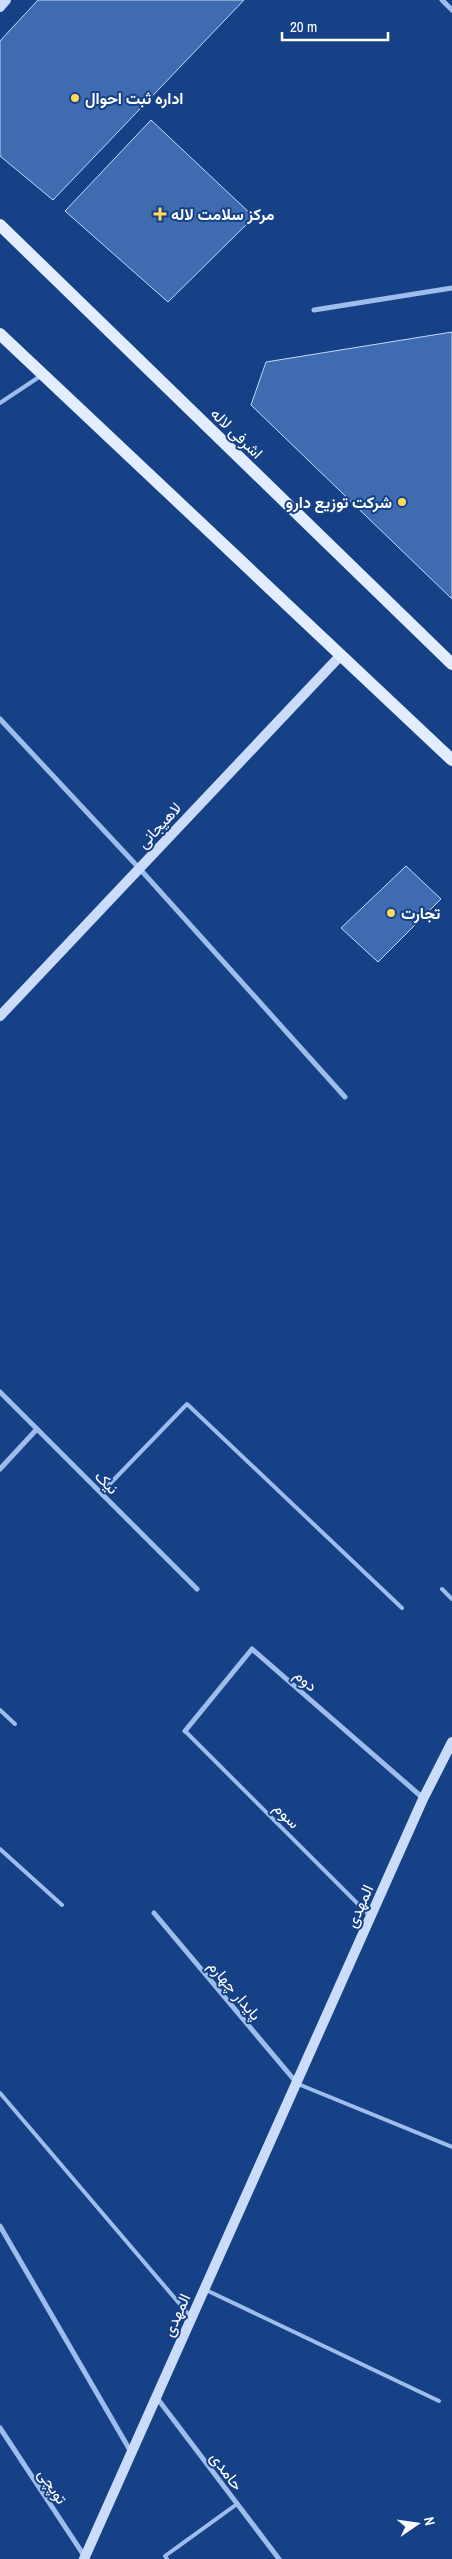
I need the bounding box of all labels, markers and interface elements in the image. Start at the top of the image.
scale bar [282,10,388,42]
text: 20 m [290,16,317,37]
place label: اداره ثبت احوال [85,87,184,109]
marker: اداره ثبت احوال [69,92,81,104]
place label: مرکز سلامت لاله [171,203,275,225]
marker: مرکز سلامت لاله [153,207,167,221]
street label: اشرفی لاله [206,403,268,463]
place label: شرکت توزیع دارو [286,491,392,514]
marker: شرکت توزیع دارو [396,496,408,508]
street label: لاهیجانی [132,797,186,853]
place label: تجارت [401,902,440,924]
marker: تجارت [385,907,397,919]
street label: نیک [90,1465,124,1499]
street label: دوم [290,1664,322,1696]
street label: سوم [269,1797,305,1833]
street label: المهدی [340,1881,378,1931]
street label: پایدار چهارم [203,1955,267,2025]
street label: المهدی [157,2290,195,2340]
street label: حامدی [205,2447,249,2495]
street label: توپچی [32,2464,73,2509]
north arrow [392,2499,442,2549]
text: N [420,2515,439,2527]

